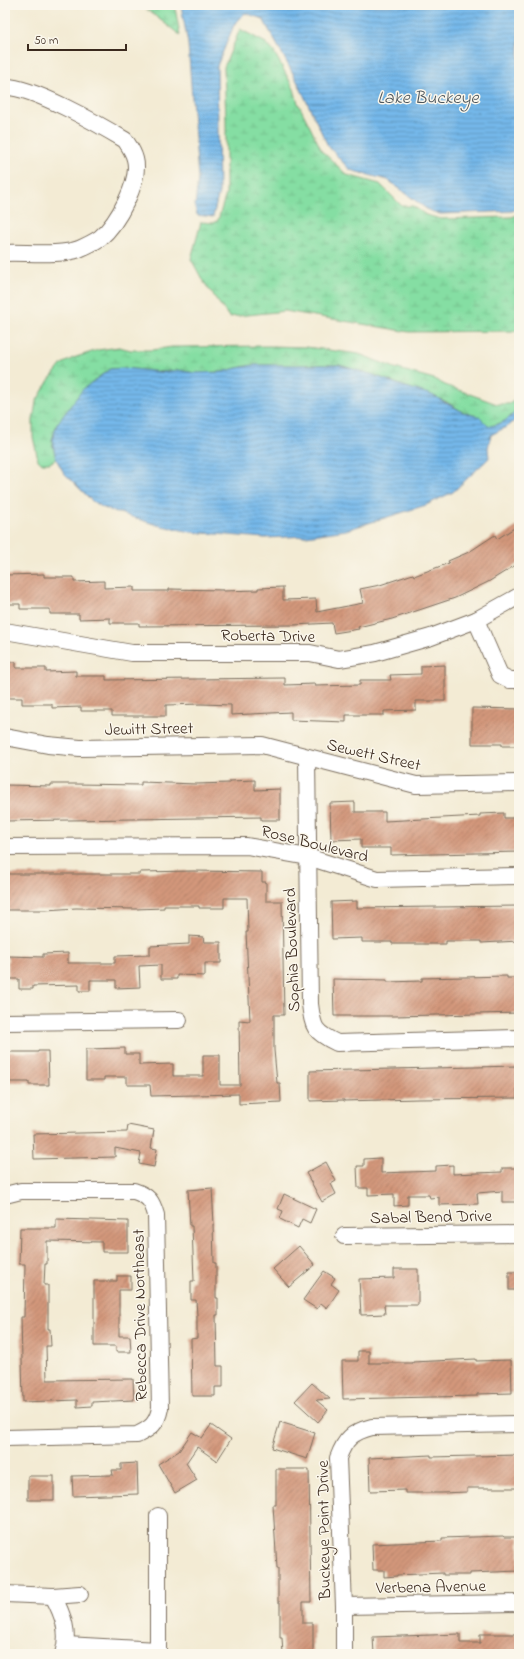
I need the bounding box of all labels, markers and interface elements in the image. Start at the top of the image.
scale bar [28,26,126,52]
text: 50 m [34,32,58,50]
water label: Lake Buckeye [377,86,480,112]
street label: Roberta Drive [221,623,316,650]
street label: Jewitt Street [104,716,194,743]
street label: Sewett Street [324,733,423,778]
street label: Rose Boulevard [258,819,371,870]
street label: Sophia Boulevard [278,887,307,1012]
street label: Sabal Bend Drive [370,1204,493,1231]
street label: Rebecca Drive Northeast [126,1228,155,1401]
street label: Buckeye Point Drive [311,1460,339,1601]
street label: Verbena Avenue [375,1574,487,1601]

